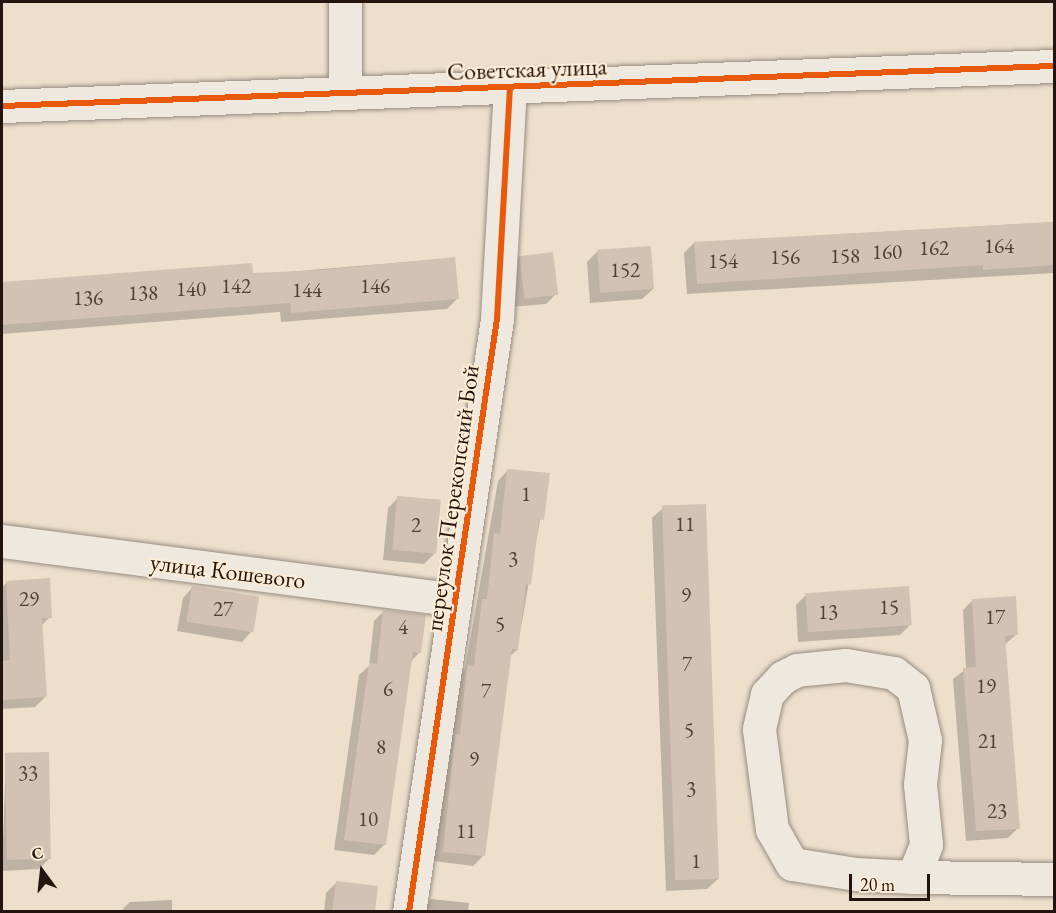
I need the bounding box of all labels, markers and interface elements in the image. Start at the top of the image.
street label: Советская улица [447,52,607,86]
house number: 164 [984,233,1014,259]
house number: 162 [919,235,949,261]
house number: 160 [872,239,902,265]
house number: 158 [830,243,860,269]
house number: 156 [770,244,800,270]
house number: 154 [708,248,738,274]
house number: 152 [610,257,640,283]
house number: 142 [221,273,251,299]
house number: 146 [360,273,390,299]
house number: 140 [176,276,206,302]
house number: 144 [292,277,322,303]
house number: 138 [128,280,158,306]
house number: 136 [73,285,103,311]
street label: переулок Перекопский Бой [419,363,485,633]
house number: 1 [521,481,531,507]
house number: 11 [675,511,695,537]
house number: 2 [411,512,421,538]
house number: 3 [508,546,518,572]
street label: улица Кошевого [149,547,307,595]
house number: 9 [681,582,691,608]
house number: 29 [19,586,39,612]
house number: 15 [879,594,899,620]
house number: 27 [213,596,233,622]
house number: 13 [818,599,838,625]
house number: 17 [985,604,1005,630]
house number: 5 [495,611,505,637]
house number: 4 [398,614,408,640]
house number: 7 [682,651,692,677]
house number: 19 [976,673,996,699]
house number: 6 [383,676,393,702]
house number: 7 [481,678,491,704]
house number: 5 [684,717,694,743]
house number: 21 [978,728,998,754]
house number: 8 [376,734,386,760]
house number: 9 [469,746,479,772]
house number: 33 [18,760,38,786]
house number: 3 [686,776,696,802]
house number: 23 [987,798,1007,824]
house number: 10 [358,806,378,832]
house number: 11 [456,818,476,844]
north arrow [12,841,72,901]
text: С [29,842,45,865]
house number: 1 [691,848,701,874]
scale bar [852,862,933,900]
text: 20 m [860,873,895,896]

